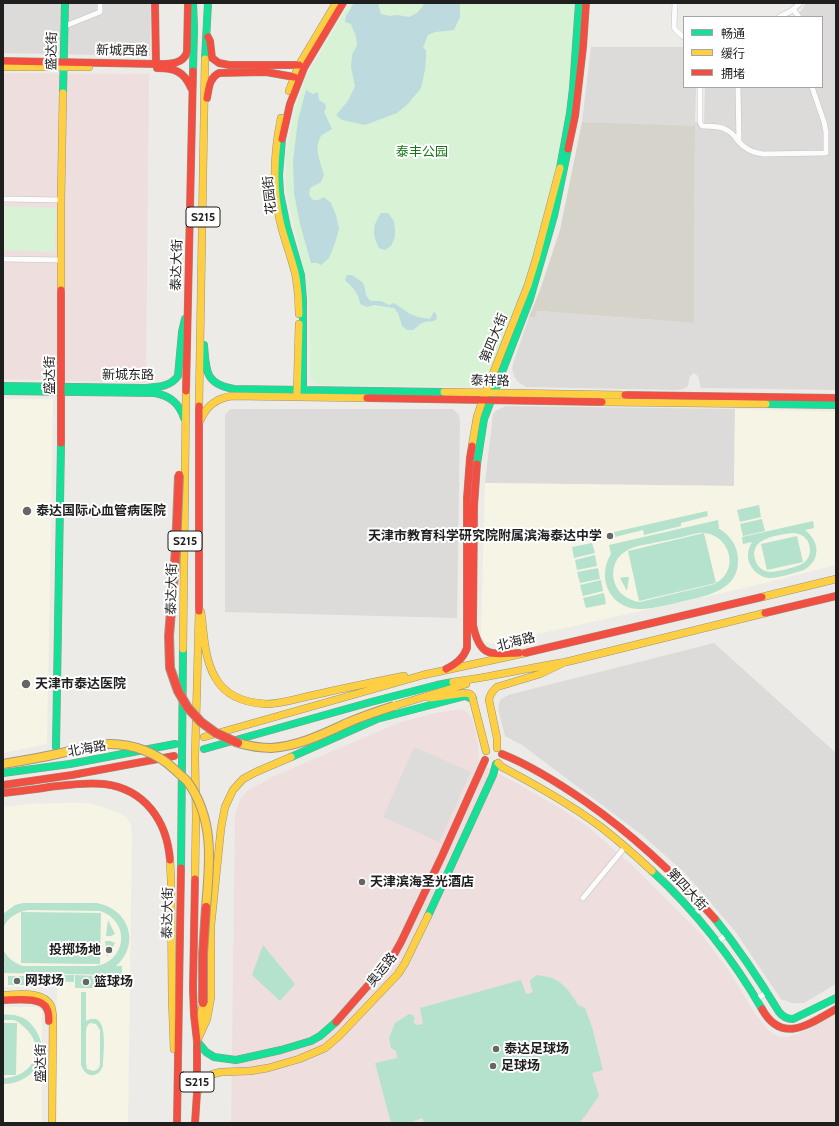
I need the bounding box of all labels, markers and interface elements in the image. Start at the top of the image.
legend [683,16,823,88]
text: 畅通 [721,26,745,41]
street label: 盛达街 [44,31,60,71]
street label: 新城西路 [96,43,148,59]
text: 缓行 [721,46,745,61]
text: 拥堵 [721,66,745,81]
park label: 泰丰公园 [396,144,448,160]
street label: 花园街 [260,175,280,215]
road number: S215 [186,207,220,227]
street label: 泰达大街 [168,239,186,291]
street label: 第四大街 [477,311,511,365]
street label: 盛达街 [42,356,58,394]
street label: 新城东路 [102,367,154,383]
street label: 泰祥路 [470,373,510,389]
place label: 泰达国际心血管病医院 [36,503,166,519]
marker: 泰达国际心血管病医院 [21,505,33,517]
place label: 天津市教育科学研究院附属滨海泰达中学 [368,528,602,544]
road number: S215 [168,531,202,551]
marker: 天津市教育科学研究院附属滨海泰达中学 [605,531,615,541]
street label: 泰达大街 [164,563,180,615]
street label: 北海路 [495,630,537,654]
place label: 天津市泰达医院 [35,676,126,692]
marker: 天津市泰达医院 [20,678,32,690]
street label: 北海路 [66,738,108,760]
street label: 第四大街 [664,866,710,914]
place label: 天津滨海圣光酒店 [370,874,474,890]
marker: 天津滨海圣光酒店 [357,877,367,887]
street label: 泰达大街 [160,887,176,939]
place label: 投掷场地 [49,942,101,958]
marker: 投掷场地 [104,945,114,955]
street label: 奥运路 [364,950,400,990]
place label: 网球场 [25,973,64,989]
place label: 篮球场 [94,974,133,990]
marker: 网球场 [12,976,22,986]
marker: 篮球场 [81,977,91,987]
place label: 泰达足球场 [504,1041,569,1057]
street label: 盛达街 [33,1044,49,1082]
marker: 泰达足球场 [491,1044,501,1054]
place label: 足球场 [501,1058,540,1074]
marker: 足球场 [488,1061,498,1071]
road number: S215 [180,1072,214,1092]

